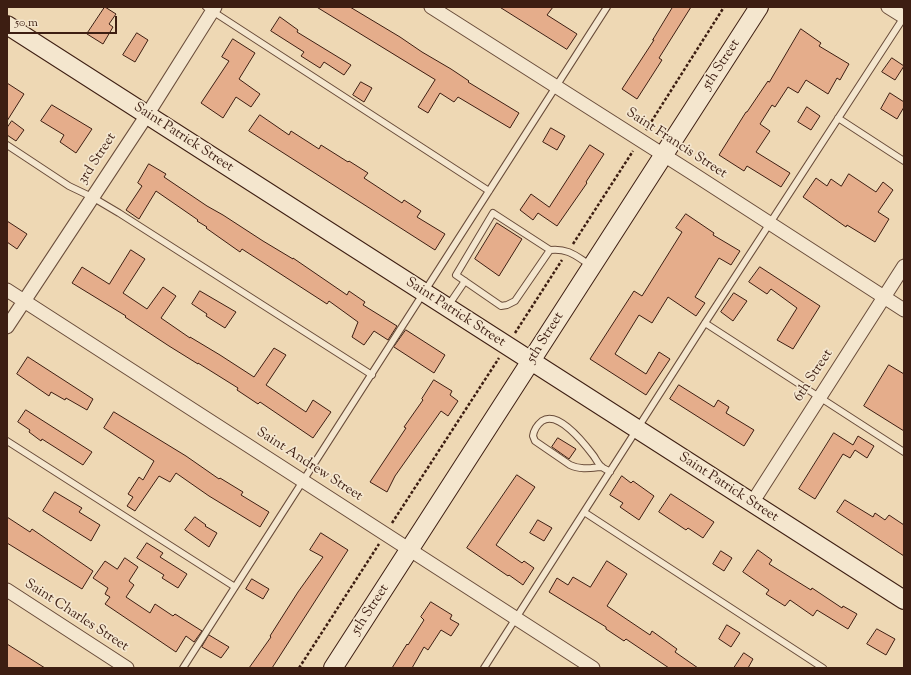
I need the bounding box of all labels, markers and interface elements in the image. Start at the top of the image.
scale bar [10,8,119,34]
text: 50 m [15,14,38,32]
street label: 5th Street [699,37,745,93]
street label: Saint Patrick Street [130,99,236,177]
street label: Saint Francis Street [622,105,730,183]
street label: 3rd Street [75,130,121,188]
street label: Saint Patrick Street [402,274,508,352]
street label: 5th Street [524,309,568,367]
street label: 6th Street [791,347,837,405]
street label: Saint Andrew Street [253,424,365,506]
street label: Saint Patrick Street [675,449,781,527]
street label: Saint Charles Street [21,576,131,656]
street label: 5th Street [348,582,394,638]

